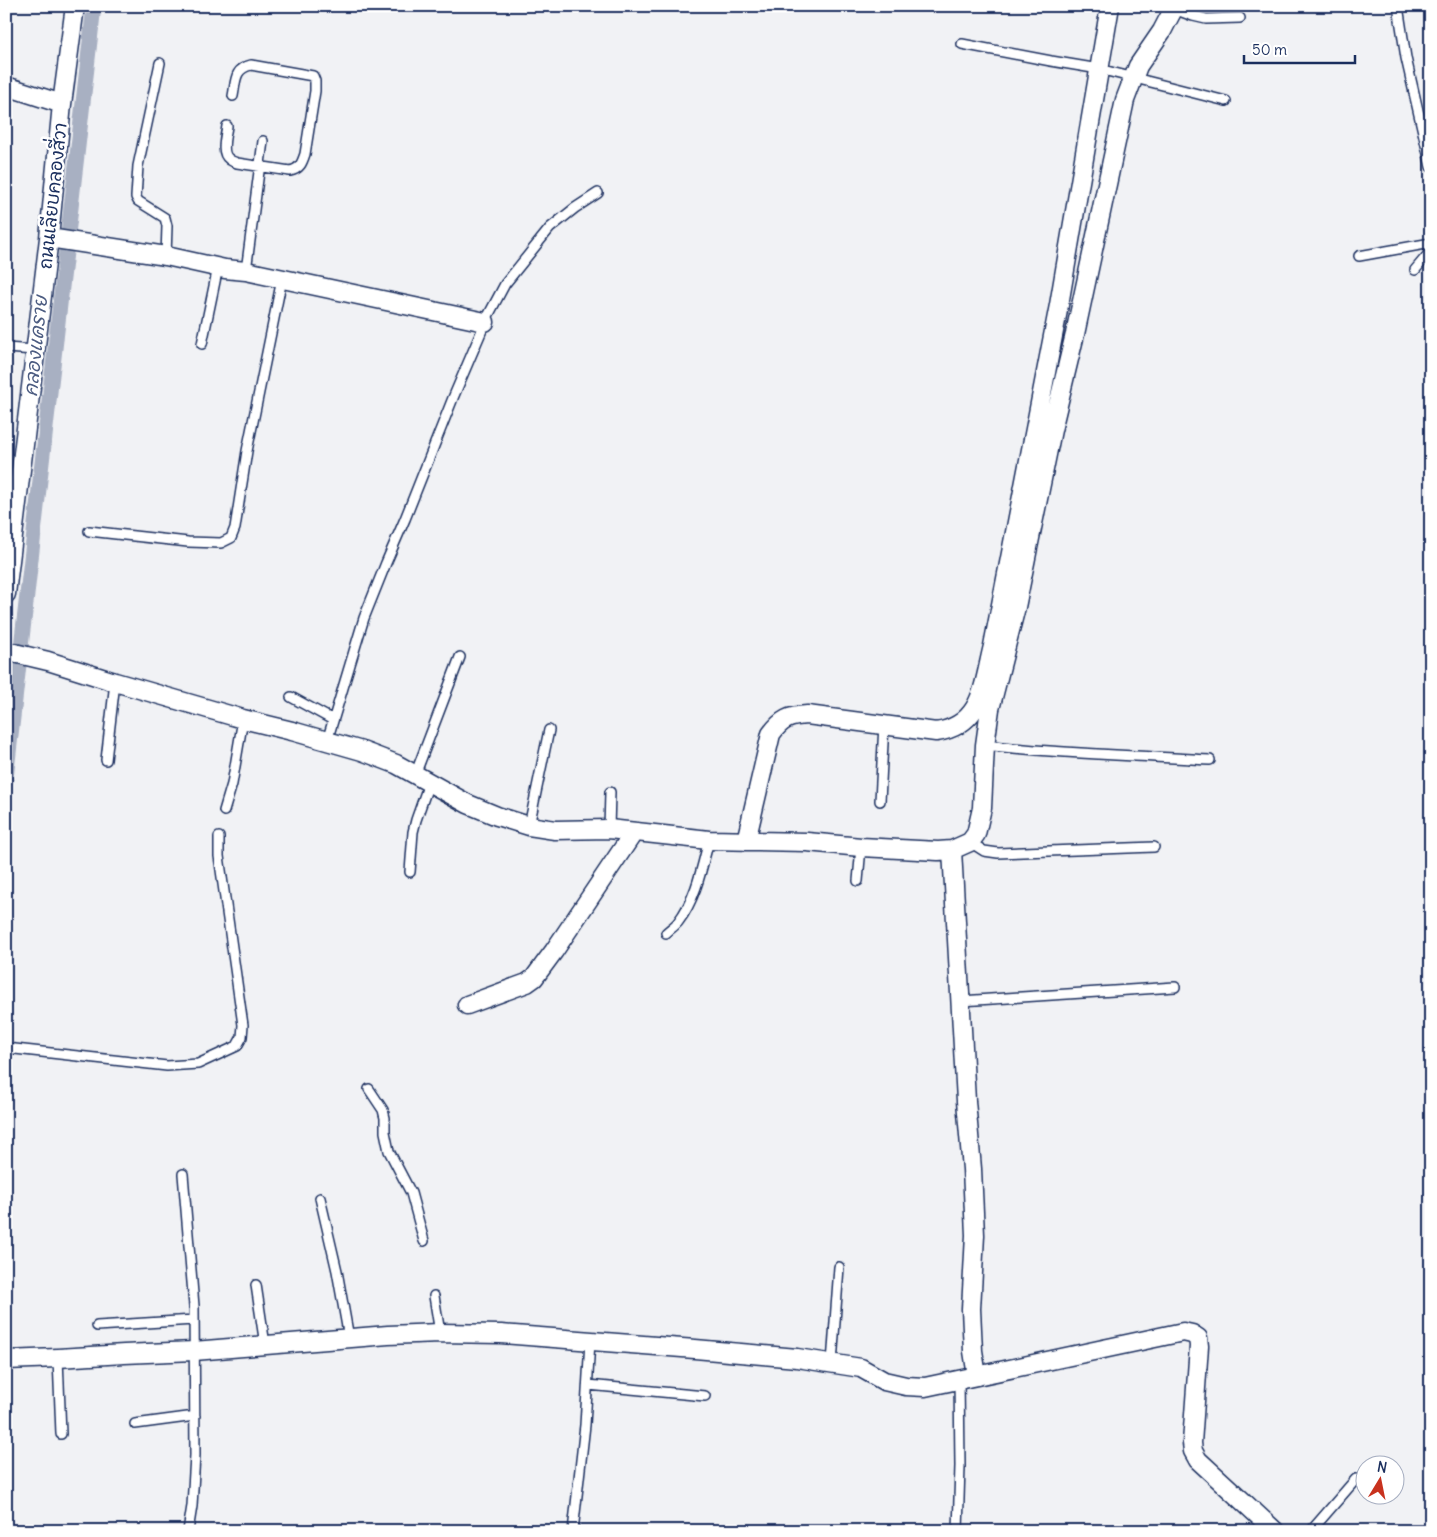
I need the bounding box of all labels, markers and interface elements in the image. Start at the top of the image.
scale bar [1244,32,1356,64]
text: 50 m [1252,40,1287,59]
street label: ถนนเลียบคลองสี่วา [27,121,72,270]
water label: คลองเเคราย [18,293,52,397]
north arrow [1354,1454,1404,1504]
text: N [1376,1457,1389,1477]

